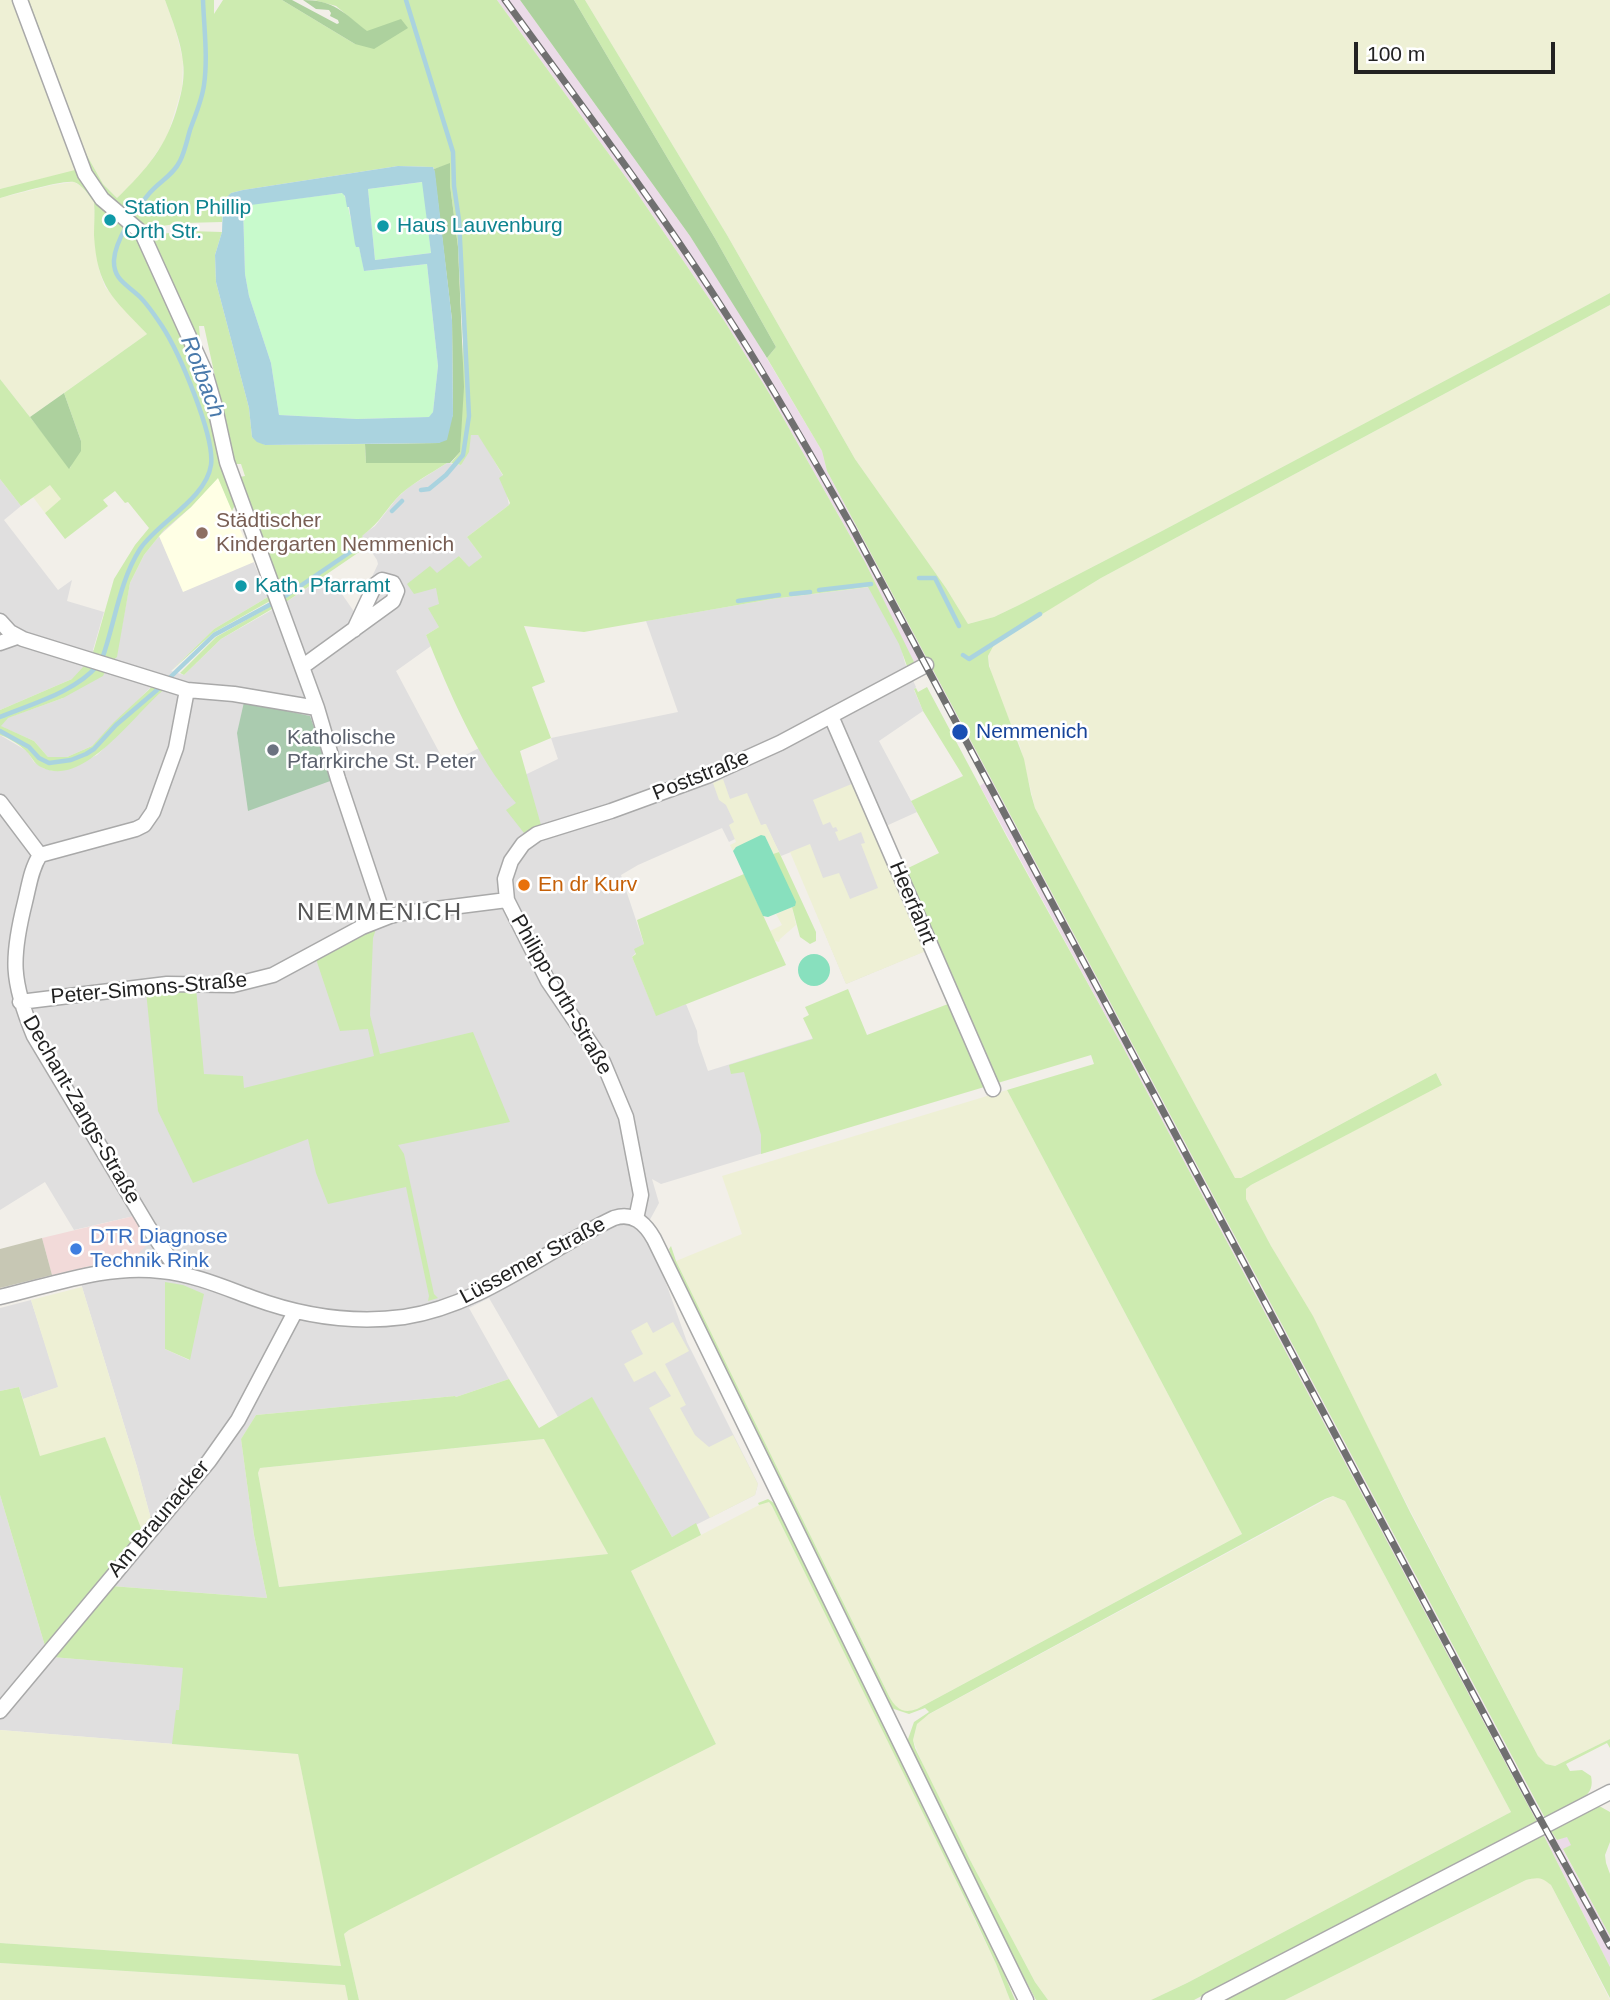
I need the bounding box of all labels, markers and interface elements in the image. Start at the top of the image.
scale bar [1358,28,1559,72]
text: 100 m [1367,42,1425,65]
place label: Station Phillip Orth Str. [124,195,251,245]
marker: Station Phillip Orth Str. [102,212,118,228]
place label: Haus Lauvenburg [397,213,563,239]
marker: Haus Lauvenburg [375,218,391,234]
water label: Rotbach [174,332,230,422]
place label: Städtischer Kindergarten Nemmenich [216,508,454,558]
marker: Städtischer Kindergarten Nemmenich [194,525,210,541]
place label: Kath. Pfarramt [255,573,390,599]
marker: Kath. Pfarramt [233,578,249,594]
place label: Nemmenich [976,719,1088,745]
marker: Nemmenich [950,722,970,742]
place label: Katholische Pfarrkirche St. Peter [287,725,476,775]
marker: Katholische Pfarrkirche St. Peter [265,742,281,758]
street label: Poststraße [649,745,753,807]
street label: Heerfahrt [883,858,941,948]
place label: En dr Kurv [538,872,637,898]
marker: En dr Kurv [516,877,532,893]
district label: NEMMENICH [298,899,462,927]
street label: Philipp-Orth-Straße [505,910,617,1080]
street label: Peter-Simons-Straße [50,968,248,1010]
street label: Dechant-Zangs-Straße [17,1011,145,1209]
street label: Lüssemer Straße [456,1212,610,1310]
place label: DTR Diagnose Technik Rink [90,1224,228,1274]
marker: DTR Diagnose Technik Rink [68,1241,84,1257]
street label: Am Braunacker [103,1455,215,1583]

